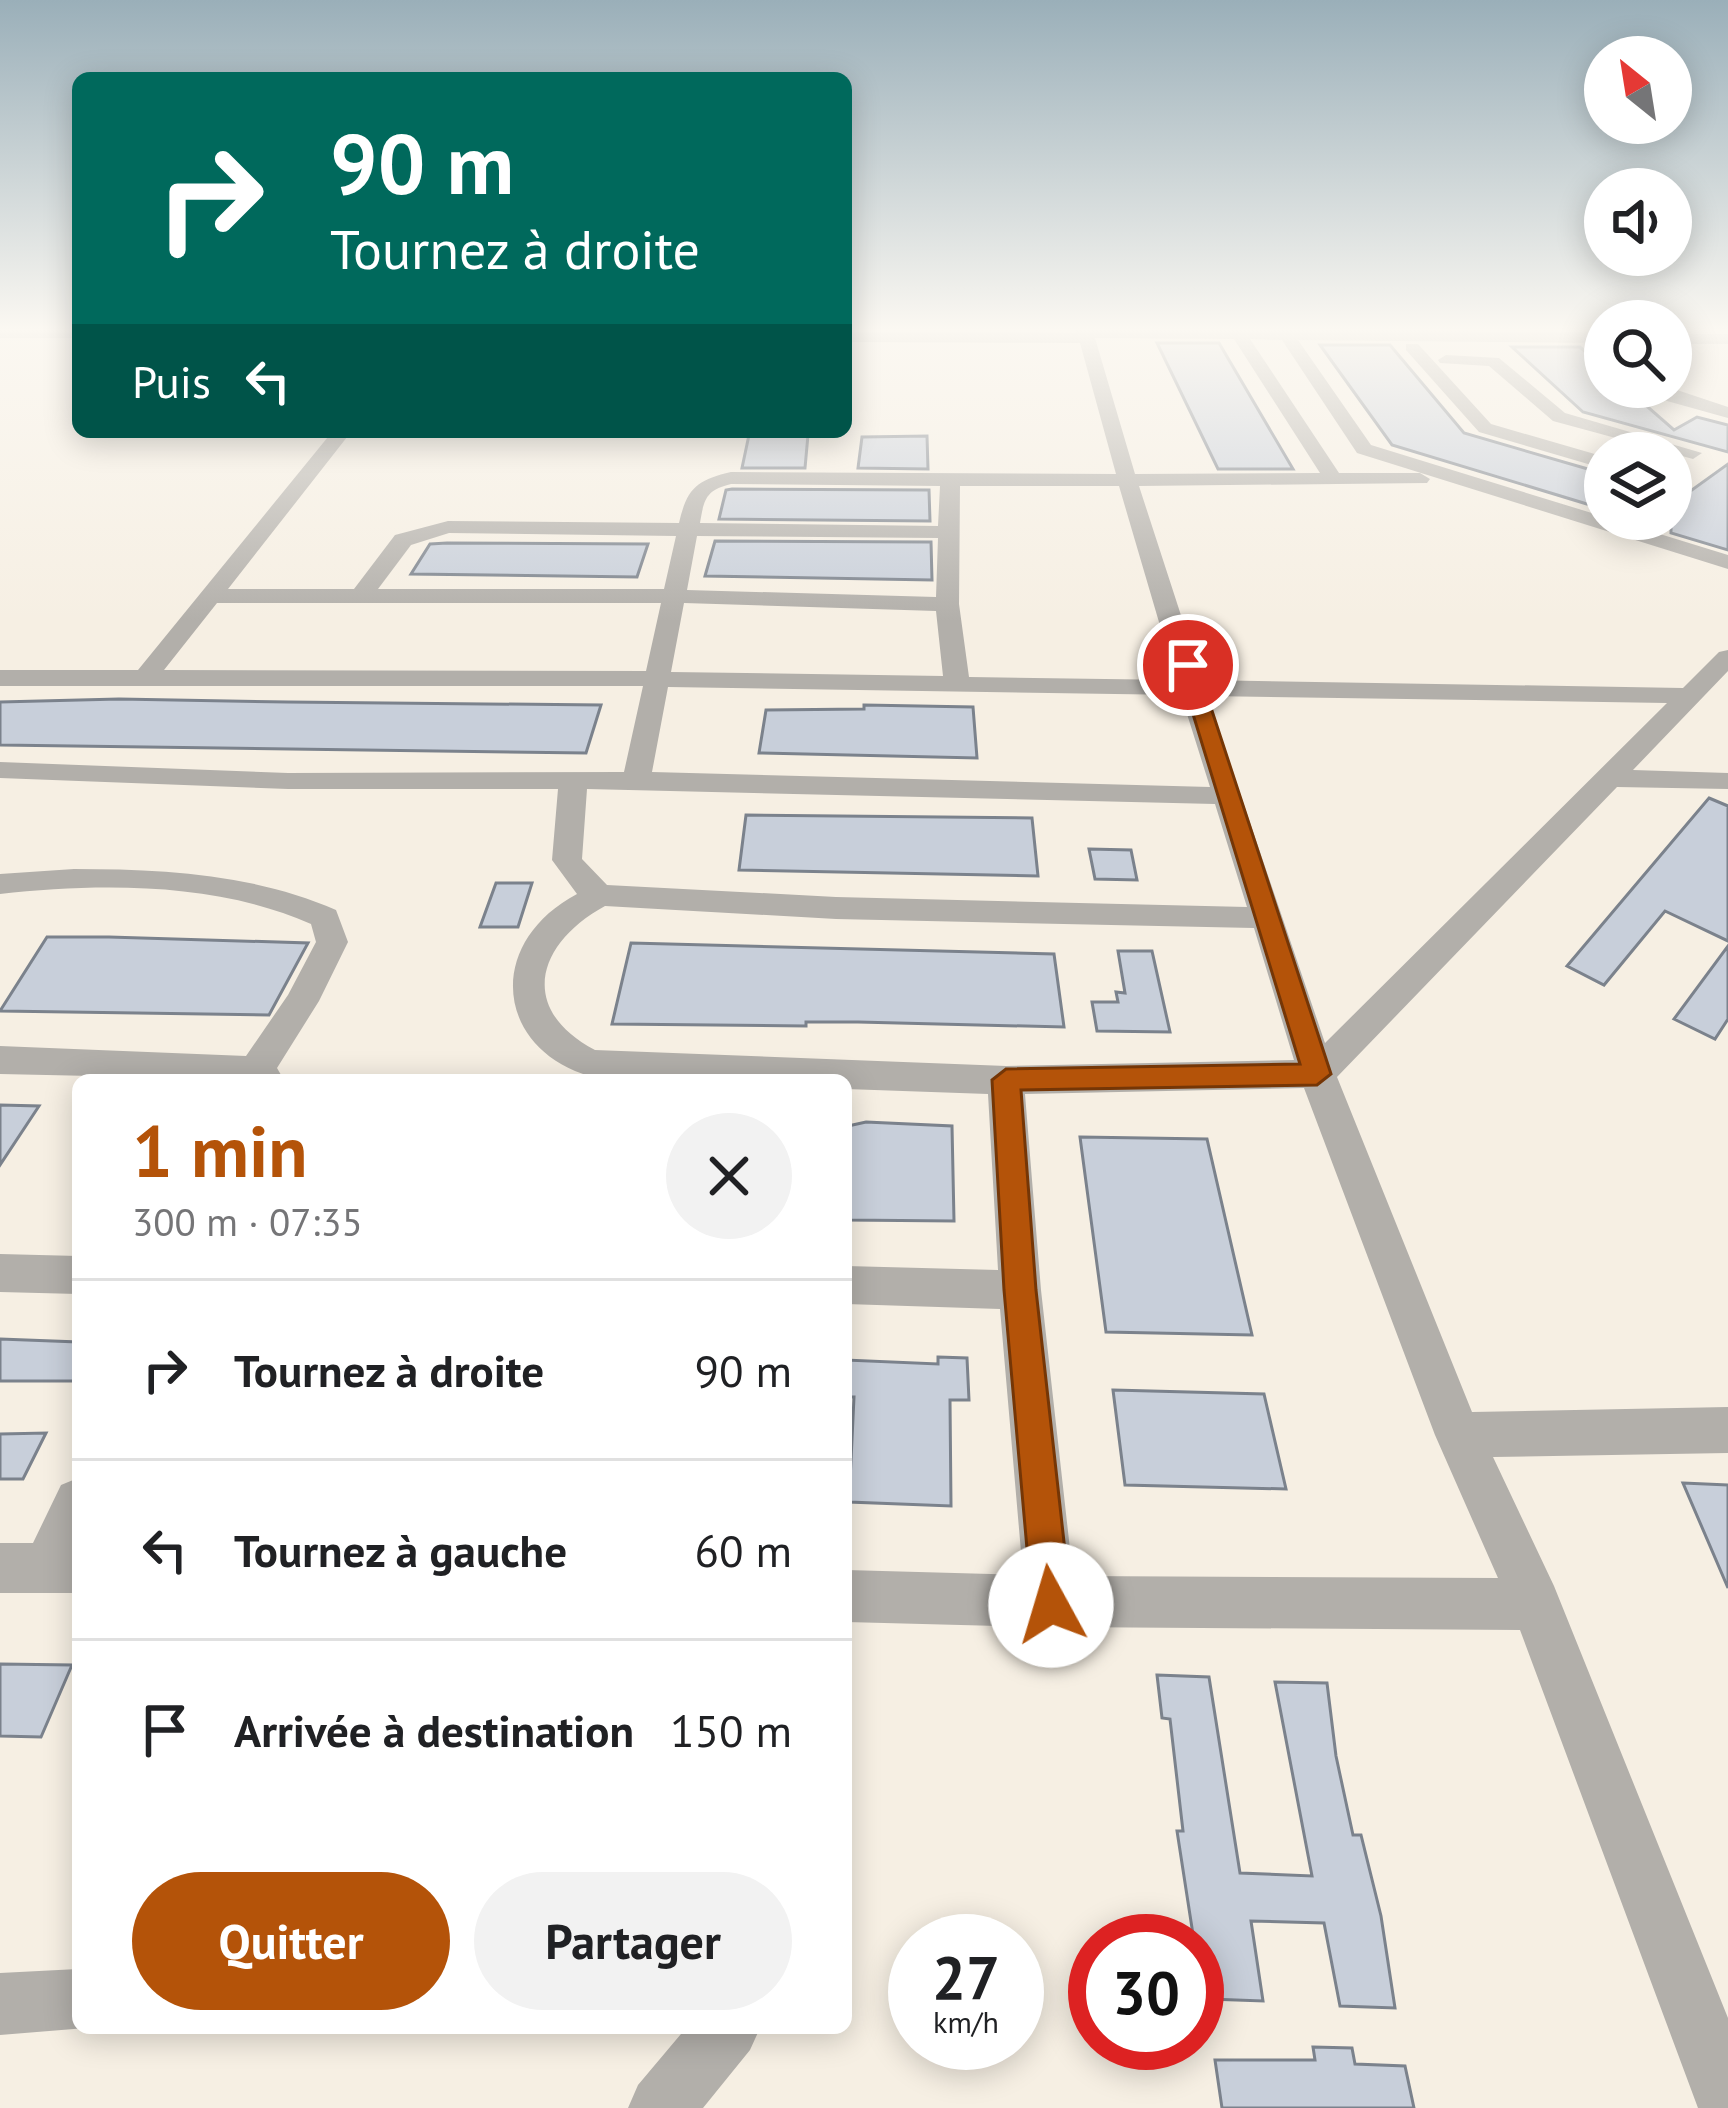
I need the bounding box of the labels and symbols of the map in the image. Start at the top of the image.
north arrow [1584,36,1692,144]
pin [1137,614,1239,716]
position arrow [988,1542,1114,1668]
speed limit sign: 30 [1068,1914,1224,2070]

